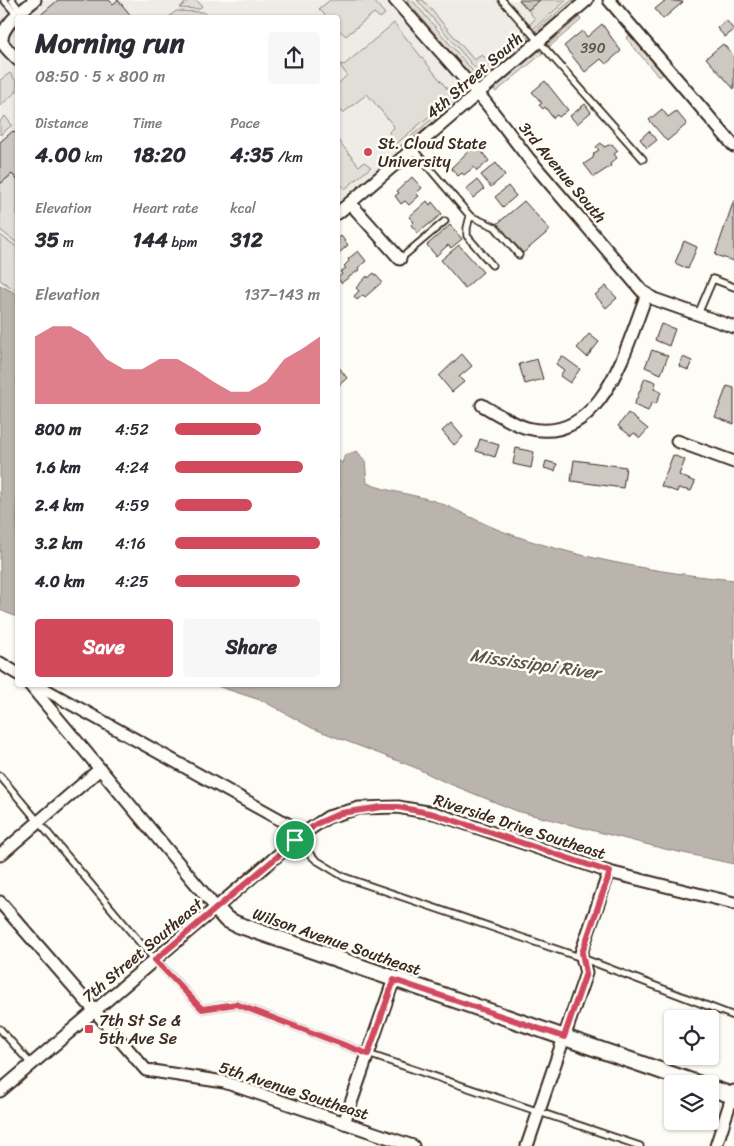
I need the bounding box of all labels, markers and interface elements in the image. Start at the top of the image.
text: Morning run [35,18,185,67]
street label: 4th Street South [419,25,530,126]
button: share [268,32,320,84]
house number: 390 [580,36,606,61]
text: 08:50 · 5 × 800 m [35,62,165,91]
text: Distance [35,111,88,136]
text: Time [133,111,162,136]
text: Pace [230,111,260,136]
street label: 3rd Avenue South [511,115,614,230]
place label: St. Cloud State University [378,129,487,176]
text: 4.00 [35,136,81,174]
text: 18:20 [133,136,186,174]
text: 4:35 [230,136,274,174]
text: km [81,145,103,170]
text: /km [274,145,303,170]
marker: St. Cloud State University [362,146,374,158]
text: Elevation [35,196,92,221]
text: Heart rate [133,196,198,221]
text: kcal [230,196,256,221]
text: 35 [35,221,59,259]
text: 144 [133,221,168,259]
text: 312 [230,221,263,259]
text: m [59,230,74,255]
text: bpm [168,230,197,255]
text: Elevation [35,280,100,309]
text: 137–143 m [244,280,320,309]
text: 800 m [35,415,81,444]
text: 4:52 [115,415,149,444]
text: 1.6 km [35,453,81,482]
text: 4:24 [115,453,149,482]
text: 2.4 km [35,491,84,520]
text: 4:59 [115,491,149,520]
text: 3.2 km [35,529,83,558]
text: 4:16 [115,529,146,558]
text: 4.0 km [35,567,85,596]
text: 4:25 [115,567,149,596]
button: Save [35,619,173,677]
button: Share [183,619,320,677]
water label: Mississippi River [468,639,606,689]
street label: Riverside Drive Southeast [430,785,610,868]
pin [274,819,316,861]
icon: arrive [281,826,309,854]
street label: 7th Street Southeast [75,890,210,1010]
street label: Wilson Avenue Southeast [249,899,425,984]
place label: 7th St Se & 5th Ave Se [99,1006,181,1053]
map controls [664,1010,719,1130]
button: locate [664,1010,719,1065]
marker: 7th St Se & 5th Ave Se [83,1023,95,1035]
street label: 5th Avenue Southeast [215,1053,373,1128]
button: layers [664,1075,719,1130]

